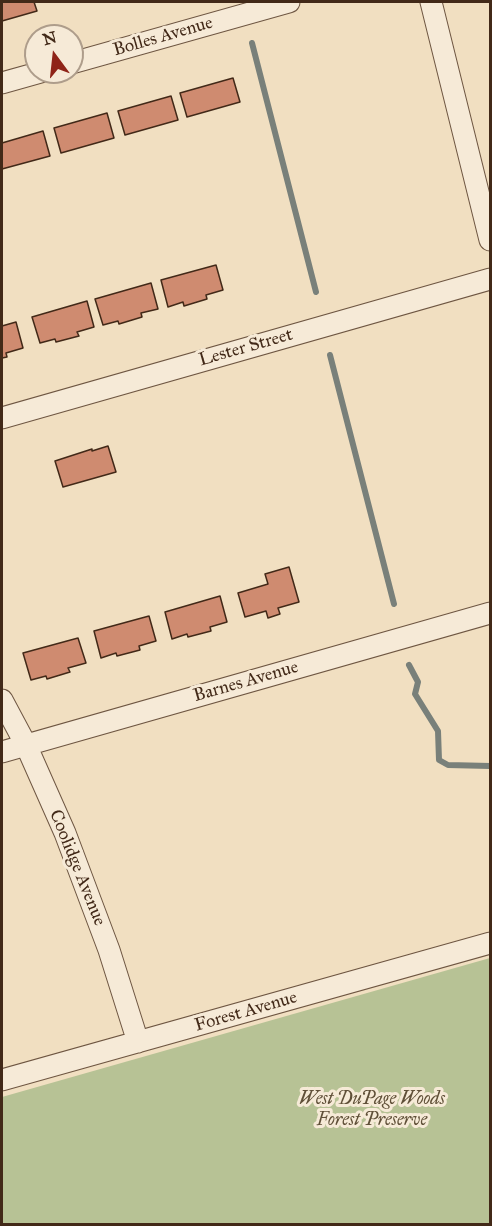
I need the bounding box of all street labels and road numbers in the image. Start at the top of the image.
street label: Bolles Avenue [111,12,215,62]
street label: Lester Street [197,324,295,372]
street label: Barnes Avenue [191,657,301,707]
street label: Coolidge Avenue [44,807,110,929]
street label: Forest Avenue [192,987,300,1037]

